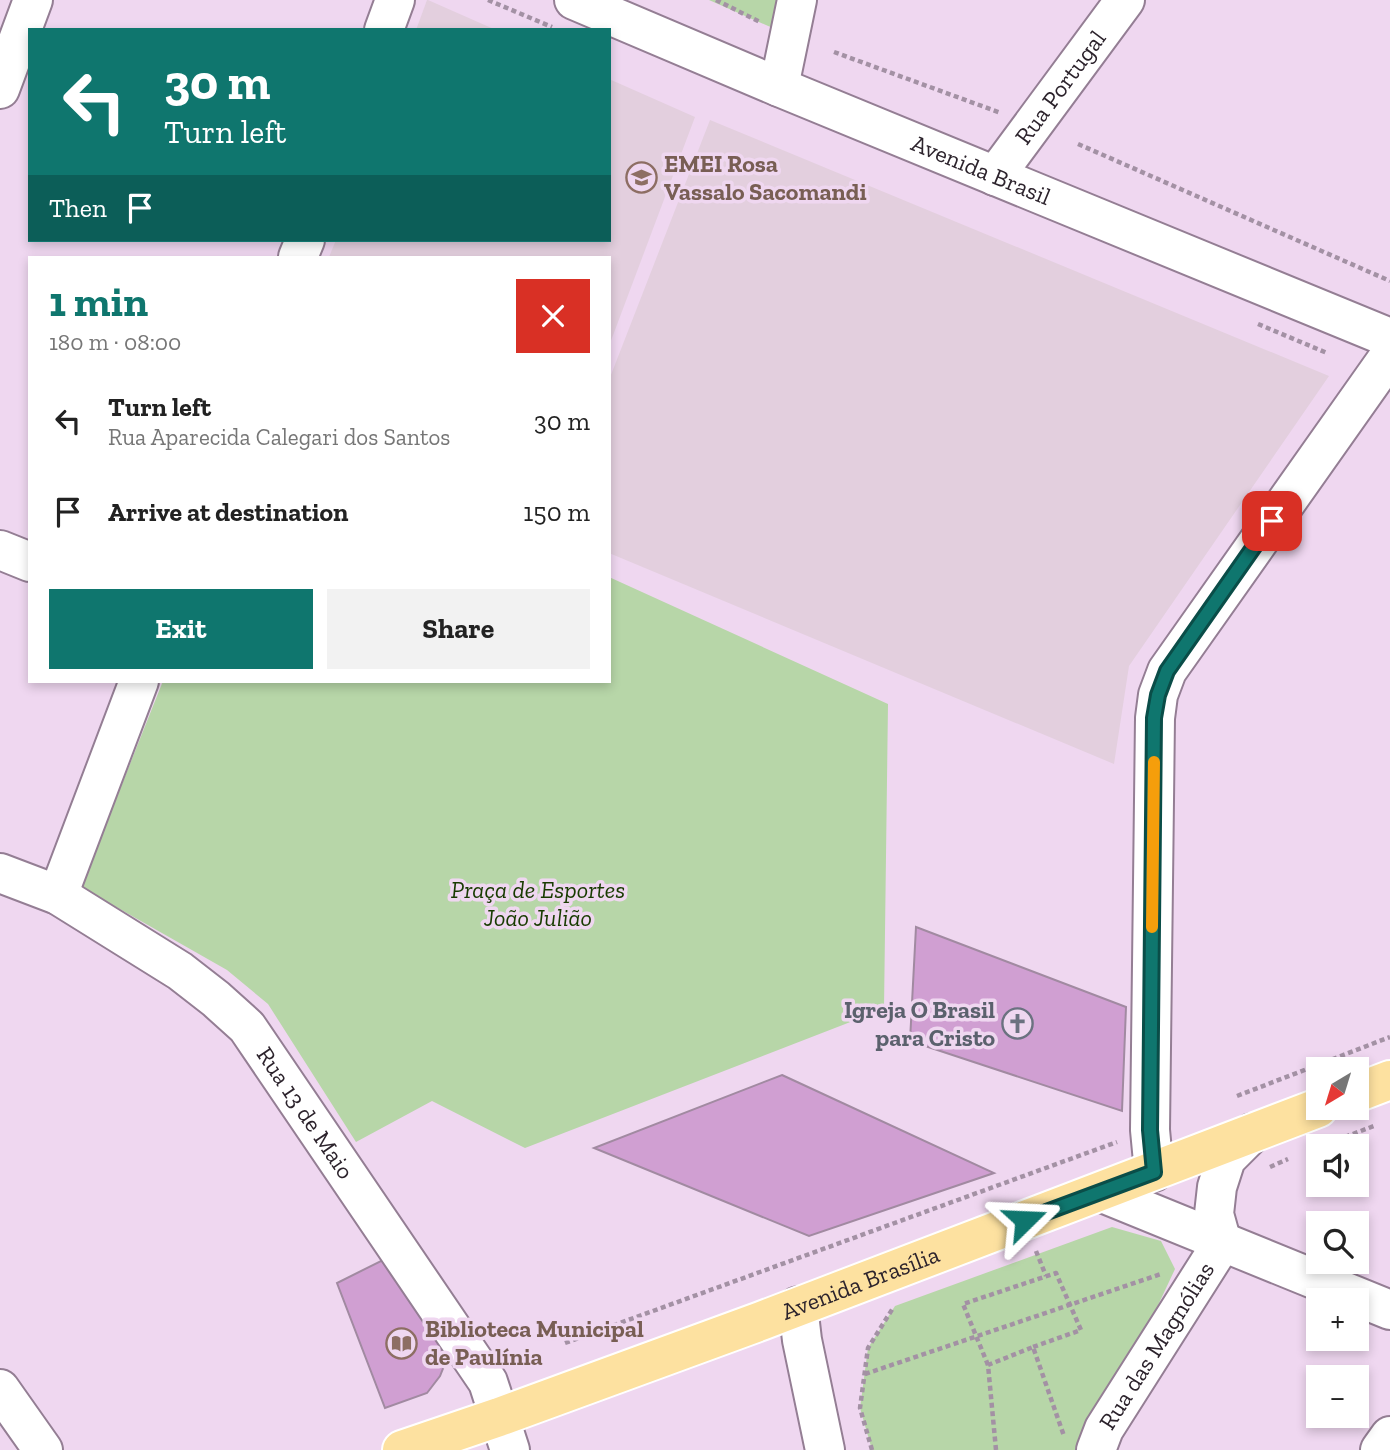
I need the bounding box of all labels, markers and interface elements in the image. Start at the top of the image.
street label: Rua Portugal [1008,25,1112,150]
text: 30 m [164,53,270,112]
icon: left [49,56,140,147]
text: Turn left [164,113,286,151]
street label: Avenida Brasil [907,128,1055,211]
place label: EMEI Rosa Vassalo Sacomandi [664,149,867,206]
school or university icon: EMEI Rosa Vassalo Sacomandi [624,161,658,195]
icon: arrive [121,189,159,227]
text: Then [49,192,107,224]
text: 1 min [49,276,148,327]
button: close [516,279,590,353]
text: 180 m · 08:00 [49,328,181,356]
text: Turn left [108,391,211,423]
icon: left [49,402,87,440]
text: 30 m [534,405,590,437]
text: Rua Aparecida Calegari dos Santos [108,423,450,451]
pin [1242,491,1302,551]
icon: arrive [49,493,87,531]
text: Arrive at destination [108,496,348,528]
text: 150 m [523,496,590,528]
icon: arrive [1253,502,1291,540]
button: Exit [49,589,313,669]
button: Share [327,589,590,669]
park label: Praça de Esportes João Julião [451,875,625,932]
place label: Igreja O Brasil para Cristo [844,995,995,1052]
church icon: Igreja O Brasil para Cristo [1001,1007,1035,1041]
street label: Rua 13 de Maio [251,1041,361,1184]
north arrow [1306,1057,1368,1120]
map controls [1306,1057,1369,1428]
button: sound [1306,1134,1369,1197]
position arrow [988,1183,1062,1257]
button: search [1306,1211,1369,1274]
street label: Avenida Brasília [777,1239,944,1326]
street label: Rua das Magnólias [1092,1256,1220,1435]
button: + [1306,1288,1369,1351]
place label: Biblioteca Municipal de Paulínia [425,1314,644,1371]
library icon: Biblioteca Municipal de Paulínia [385,1326,419,1360]
button: − [1306,1365,1369,1428]

